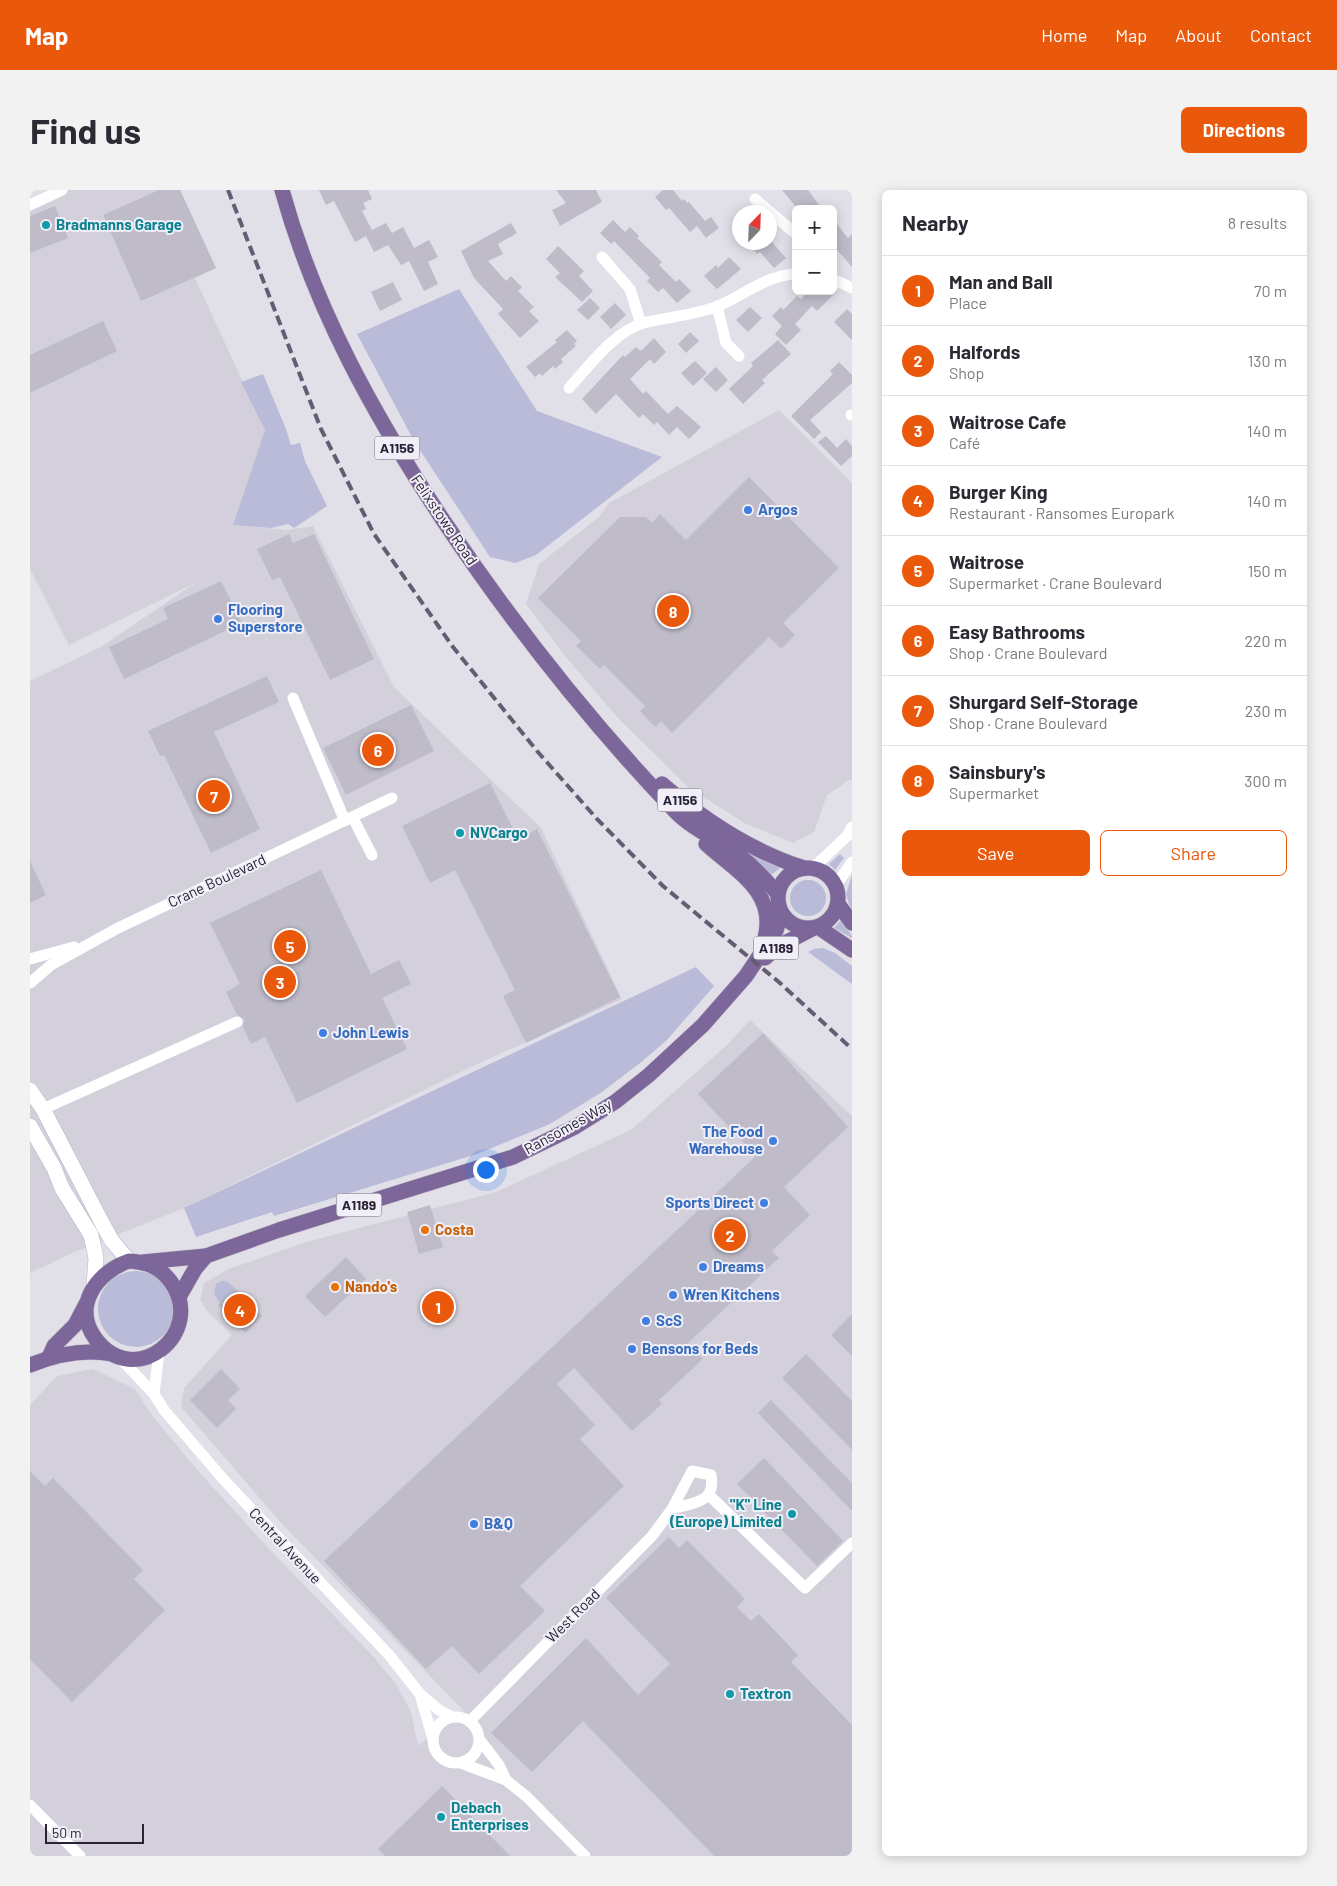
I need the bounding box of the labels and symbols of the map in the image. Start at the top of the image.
north arrow [732,205,777,250]
place label: Bradmanns Garage [56,215,182,233]
marker: Bradmanns Garage [40,219,52,231]
road number: A1156 [374,437,420,460]
street label: Felixstowe Road [408,471,482,568]
place label: Argos [758,500,798,518]
marker: Argos [742,504,754,516]
pin: 8 [657,592,689,630]
place label: Flooring Superstore [228,600,303,635]
marker: Flooring Superstore [212,613,224,625]
pin: 6 [362,731,394,769]
pin: 7 [198,777,230,815]
road number: A1156 [658,788,702,812]
place label: NVCargo [470,823,528,841]
marker: NVCargo [454,827,466,839]
street label: Crane Boulevard [165,849,269,911]
pin: 5 [274,927,306,965]
road number: A1189 [754,936,798,960]
pin: 3 [264,963,296,1001]
place label: John Lewis [333,1023,409,1041]
marker: John Lewis [317,1027,329,1039]
street label: Ransomes Way [520,1095,615,1158]
place label: The Food Warehouse [689,1122,763,1157]
marker: The Food Warehouse [767,1135,779,1147]
your location [473,1157,499,1183]
place label: Sports Direct [666,1193,754,1211]
road number: A1189 [336,1194,382,1216]
marker: Sports Direct [758,1197,770,1209]
pin: 2 [714,1216,746,1254]
place label: Costa [435,1220,474,1238]
marker: Costa [419,1224,431,1236]
place label: Dreams [713,1257,764,1275]
marker: Dreams [697,1261,709,1273]
place label: Nando's [345,1277,398,1295]
marker: Nando's [329,1281,341,1293]
place label: Wren Kitchens [683,1285,780,1303]
pin: 1 [422,1288,454,1326]
marker: Wren Kitchens [667,1289,679,1301]
pin: 4 [224,1291,256,1329]
place label: ScS [656,1311,682,1329]
marker: ScS [640,1315,652,1327]
place label: Bensons for Beds [642,1339,759,1357]
marker: Bensons for Beds [626,1343,638,1355]
place label: "K" Line (Europe) Limited [669,1495,782,1530]
street label: Central Avenue [246,1503,326,1587]
marker: "K" Line (Europe) Limited [786,1508,798,1520]
place label: B&Q [484,1514,513,1532]
marker: B&Q [468,1518,480,1530]
street label: West Road [541,1584,603,1646]
place label: Textron [740,1684,791,1702]
marker: Textron [724,1688,736,1700]
place label: Debach Enterprises [451,1798,529,1833]
marker: Debach Enterprises [435,1811,447,1823]
scale bar [45,1821,144,1844]

